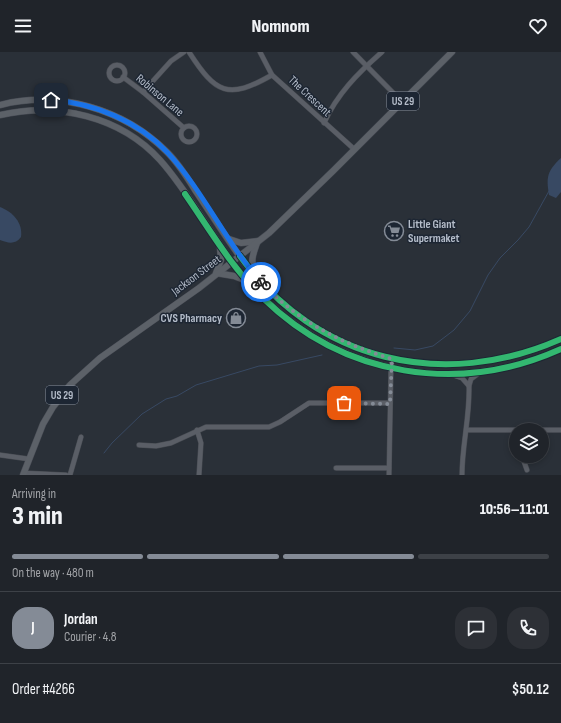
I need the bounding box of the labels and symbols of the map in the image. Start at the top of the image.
street label: Robinson Lane [133,71,187,120]
street label: The Crescent [285,73,334,120]
pin [34,83,68,117]
road number: US 29 [387,92,419,110]
place label: Little Giant Supermaket [408,217,459,246]
supermarket icon: Little Giant Supermaket [383,220,405,242]
street label: Jackson Street [168,252,224,299]
courier [241,262,281,302]
shop icon: CVS Pharmacy [225,307,247,329]
place label: CVS Pharmacy [160,311,222,326]
road number: US 29 [46,386,78,404]
pin [327,386,361,420]

